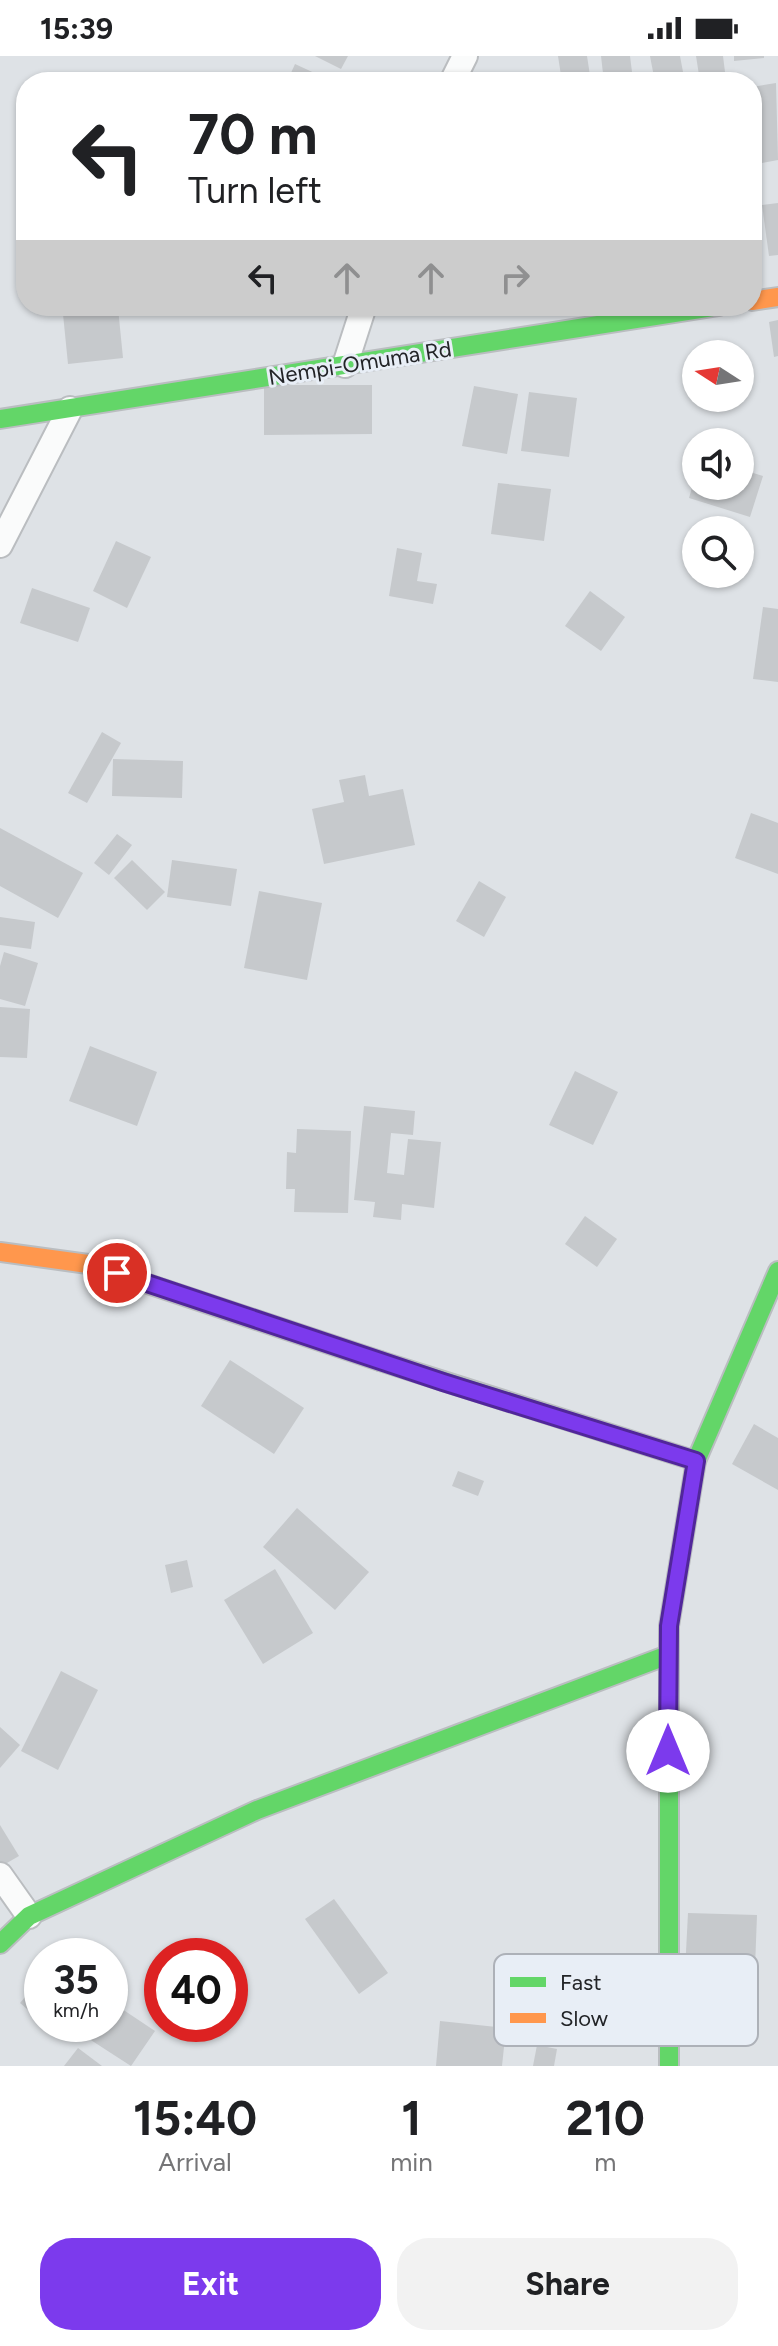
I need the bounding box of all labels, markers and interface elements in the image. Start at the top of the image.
text: 15:39 [40,10,113,47]
text: 70 m [188,101,318,168]
icon: left [56,104,160,208]
text: Turn left [188,169,322,212]
icon: left [241,256,285,300]
icon: ahead [325,256,369,300]
icon: ahead [409,256,453,300]
icon: right [493,256,537,300]
street label: Nempi-Omuma Rd [266,335,454,391]
north arrow [682,340,754,412]
map controls [682,340,754,588]
button: sound [682,428,754,500]
button: search [682,516,754,588]
pin [83,1239,151,1307]
icon: arrive [95,1251,139,1295]
position arrow [626,1709,710,1793]
speed limit sign: 40 [144,1938,248,2042]
legend [494,1954,758,2046]
text: 35 [53,1956,99,2004]
text: Fast [560,1969,602,1996]
text: km/h [53,1998,99,2022]
text: Slow [560,2005,609,2032]
text: 15:40 [133,2089,257,2147]
text: 1 [401,2089,422,2147]
text: 210 [566,2089,645,2147]
text: Arrival [158,2146,232,2178]
text: min [390,2146,433,2178]
text: m [594,2146,616,2178]
button: Exit [40,2238,381,2330]
button: Share [397,2238,738,2330]

